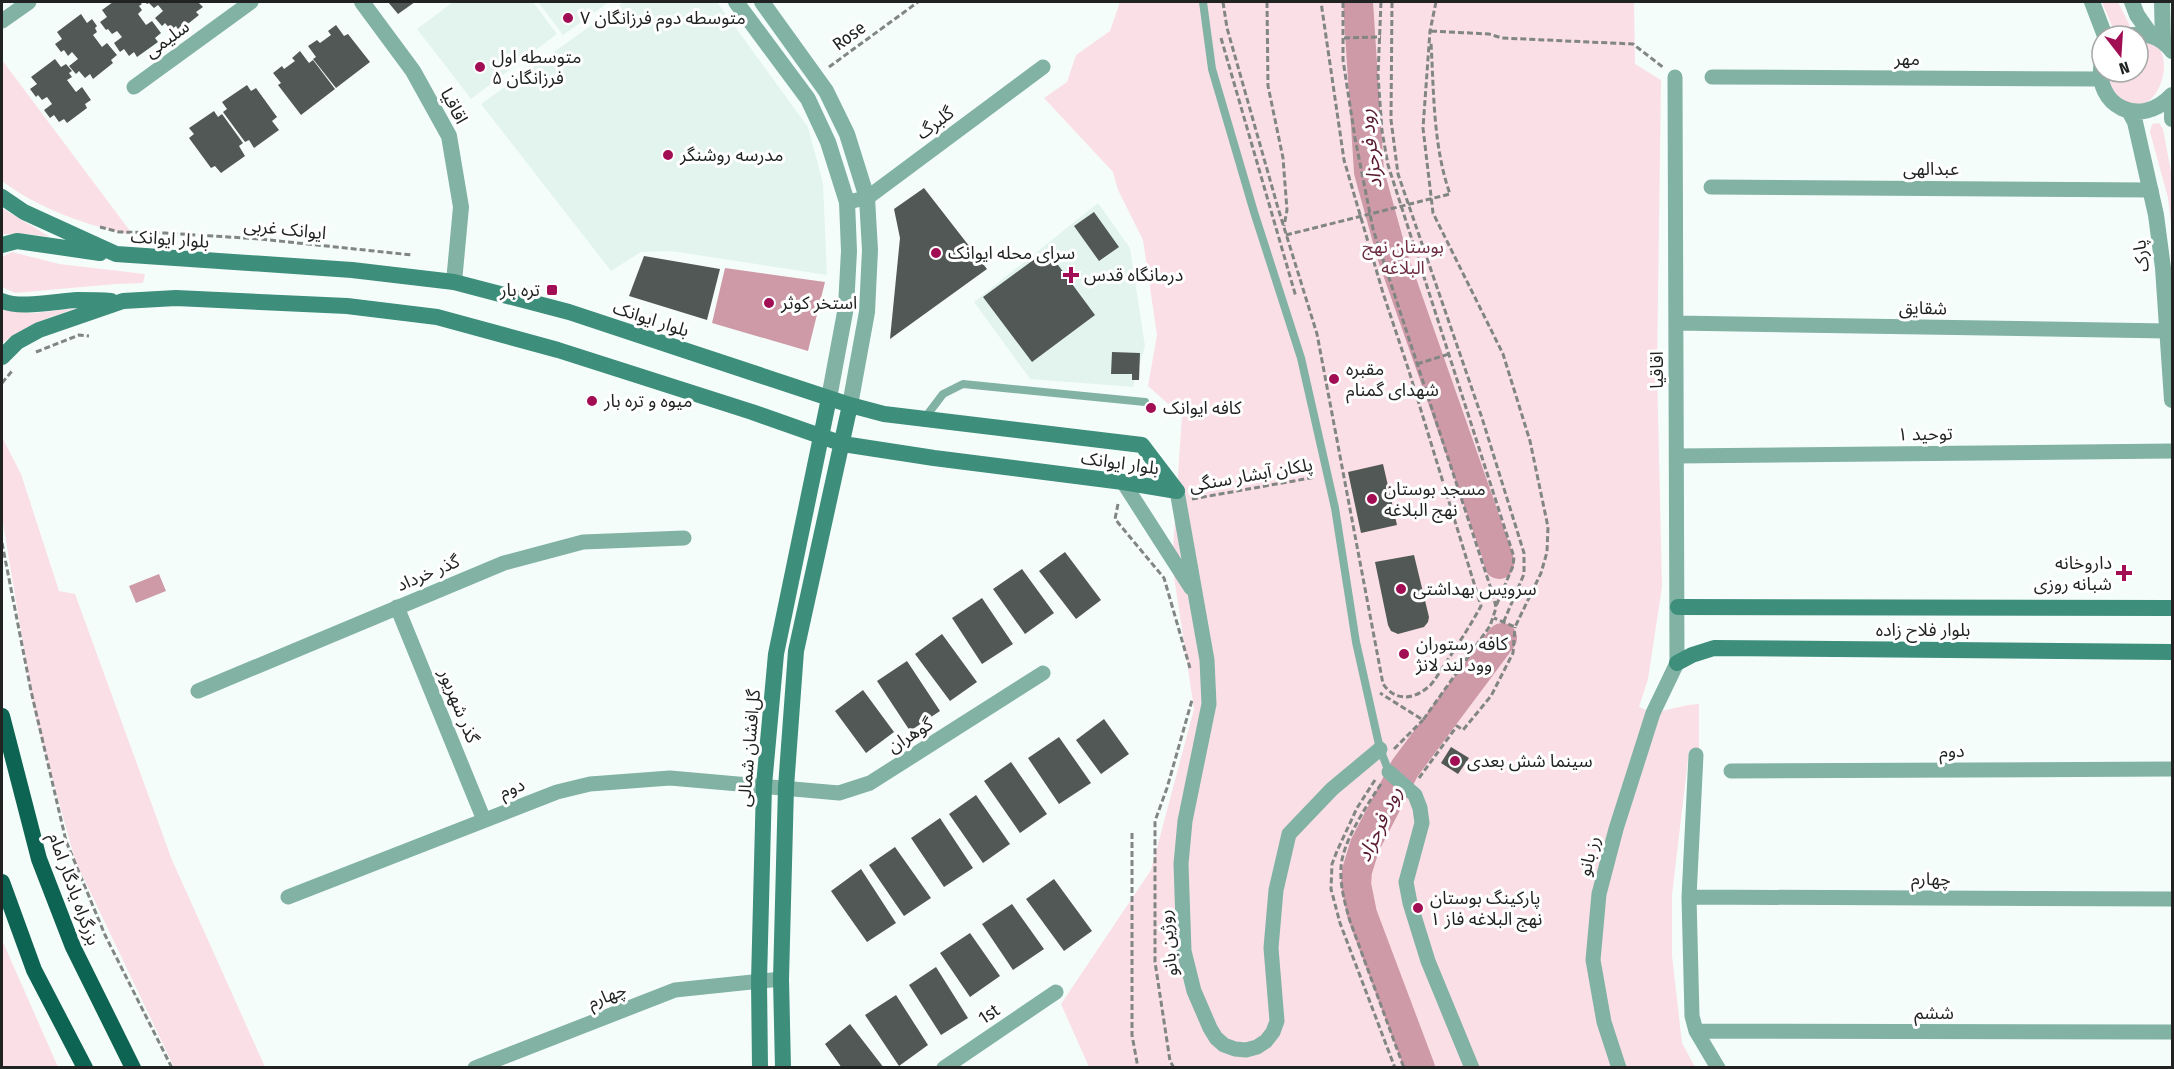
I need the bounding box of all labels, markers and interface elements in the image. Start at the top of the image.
place label: متوسطه دوم فرزانگان ۷ [580,7,746,32]
marker: متوسطه دوم فرزانگان ۷ [561,11,575,25]
street label: سلیمی [140,15,194,63]
street label: Rose [828,17,870,55]
north arrow [2090,24,2150,84]
place label: متوسطه اول فرزانگان ۵ [492,46,581,89]
street label: مهر [1893,48,1920,70]
text: N [2117,57,2132,78]
marker: متوسطه اول فرزانگان ۵ [473,60,487,74]
street label: اقاقیا [435,84,473,128]
street label: گلبرگ [912,101,959,144]
water label: رود فرحزاد [1353,108,1387,190]
place label: مدرسه روشنگر [679,144,783,166]
marker: مدرسه روشنگر [661,148,675,162]
street label: عبدالهی [1903,158,1959,180]
street label: ایوانک غربی [243,214,327,244]
street label: بلوار ایوانک [130,225,210,253]
park label: بوستان نهج البلاغه [1362,236,1444,279]
street label: پارک [2128,239,2154,273]
place label: سرای محله ایوانک [948,242,1075,264]
marker: سرای محله ایوانک [929,246,943,260]
place label: درمانگاه قدس [1084,264,1183,286]
marker: درمانگاه قدس [1062,266,1080,284]
place label: تره بار [499,279,540,301]
marker: تره بار [545,283,559,297]
place label: استخر کوثر [780,292,857,314]
street label: بلوار ایوانک [610,296,692,342]
marker: استخر کوثر [762,296,776,310]
street label: شقایق [1899,297,1947,319]
street label: اقاقیا [1646,351,1668,389]
place label: مقبره شهدای گمنام [1346,358,1439,404]
marker: مقبره شهدای گمنام [1327,372,1341,386]
place label: میوه و تره بار [603,390,692,412]
marker: میوه و تره بار [585,394,599,408]
place label: کافه ایوانک [1163,397,1242,419]
marker: کافه ایوانک [1144,401,1158,415]
street label: توحید ۱ [1897,423,1953,445]
street label: بلوار ایوانک [1080,447,1160,479]
street label: پلکان آبشار سنگی [1188,453,1314,497]
place label: مسجد بوستان نهج البلاغه [1384,478,1486,523]
marker: مسجد بوستان نهج البلاغه [1365,492,1379,506]
street label: گذر خرداد [393,550,463,596]
place label: داروخانه شبانه روزی [2034,552,2112,595]
marker: داروخانه شبانه روزی [2117,566,2131,580]
place label: سرویس بهداشتی [1413,578,1537,600]
marker: سرویس بهداشتی [1394,582,1408,596]
street label: بلوار فلاح زاده [1876,619,1970,643]
place label: کافه رستوران وود لند لانژ [1415,633,1508,676]
marker: کافه رستوران وود لند لانژ [1397,647,1411,661]
street label: گذر شهریور [434,665,484,747]
street label: گل‌افشان شمالی [733,688,765,808]
street label: گوهران [883,712,937,757]
street label: دوم [1939,740,1965,765]
place label: سینما شش بعدی [1467,750,1593,772]
marker: سینما شش بعدی [1448,754,1462,768]
street label: دوم [496,773,529,806]
water label: رود فرحزاد [1351,783,1407,865]
street label: بزرگراه یادگار امام [41,830,105,949]
street label: رز بانو [1573,833,1605,879]
street label: چهارم [1911,868,1951,893]
place label: پارکینگ بوستان نهج البلاغه فاز ۱ [1430,887,1542,932]
marker: پارکینگ بوستان نهج البلاغه فاز ۱ [1411,901,1425,915]
street label: روژین بانو [1154,909,1182,977]
street label: چهارم [585,979,630,1016]
street label: 1st [974,999,1004,1029]
street label: ششم [1914,1002,1954,1026]

